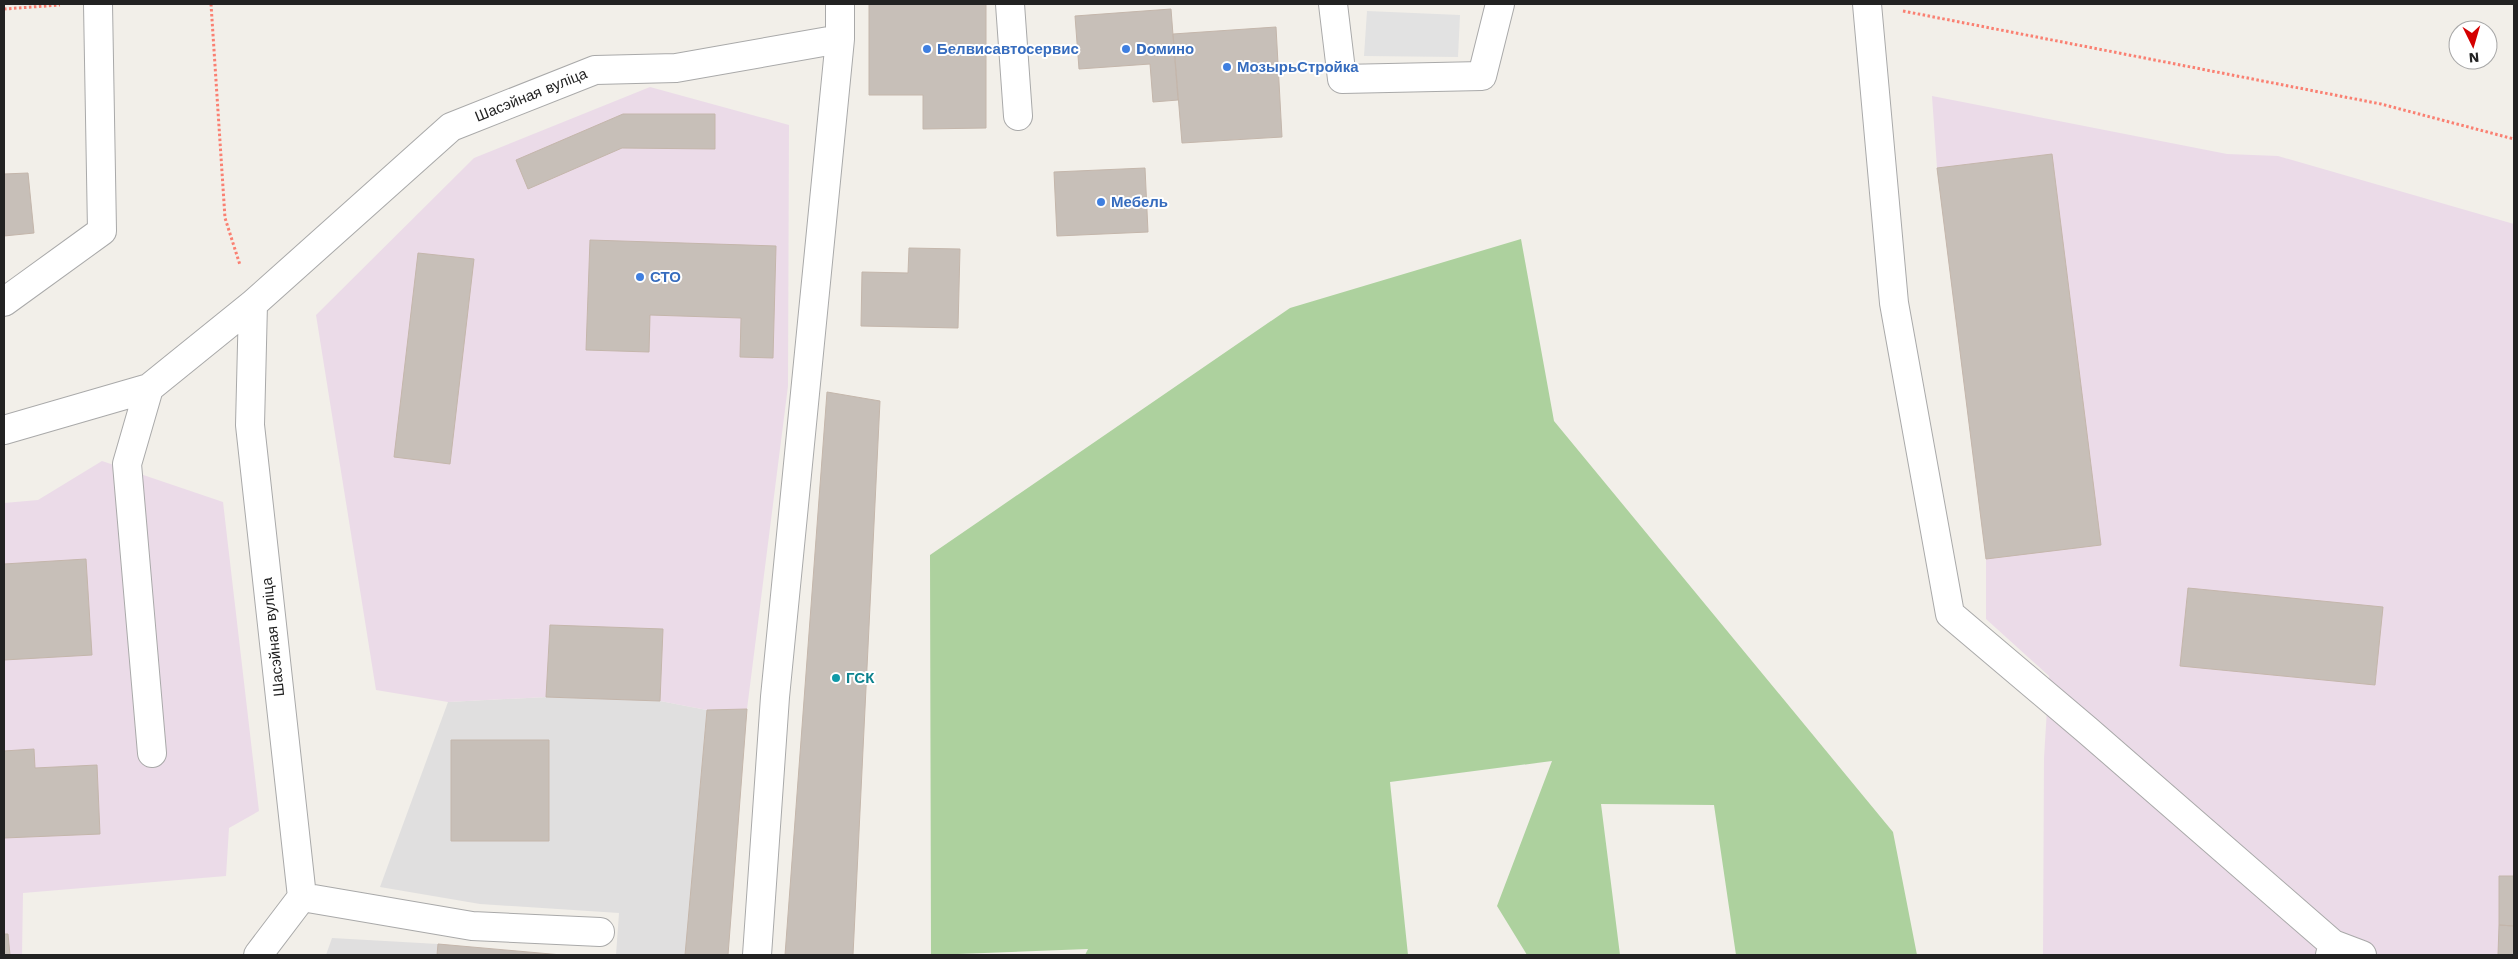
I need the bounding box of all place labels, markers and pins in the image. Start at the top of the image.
place label: Белвисавтосервис [937,40,1079,58]
place label: Dомино [1136,40,1194,58]
marker: Белвисавтосервис [921,43,933,55]
marker: Dомино [1120,43,1132,55]
place label: МозырьСтройка [1237,58,1359,76]
marker: МозырьСтройка [1221,61,1233,73]
place label: Мебель [1111,193,1168,211]
marker: Мебель [1095,196,1107,208]
place label: СТО [650,268,681,286]
marker: СТО [634,271,646,283]
place label: ГСК [846,669,875,687]
marker: ГСК [830,672,842,684]

